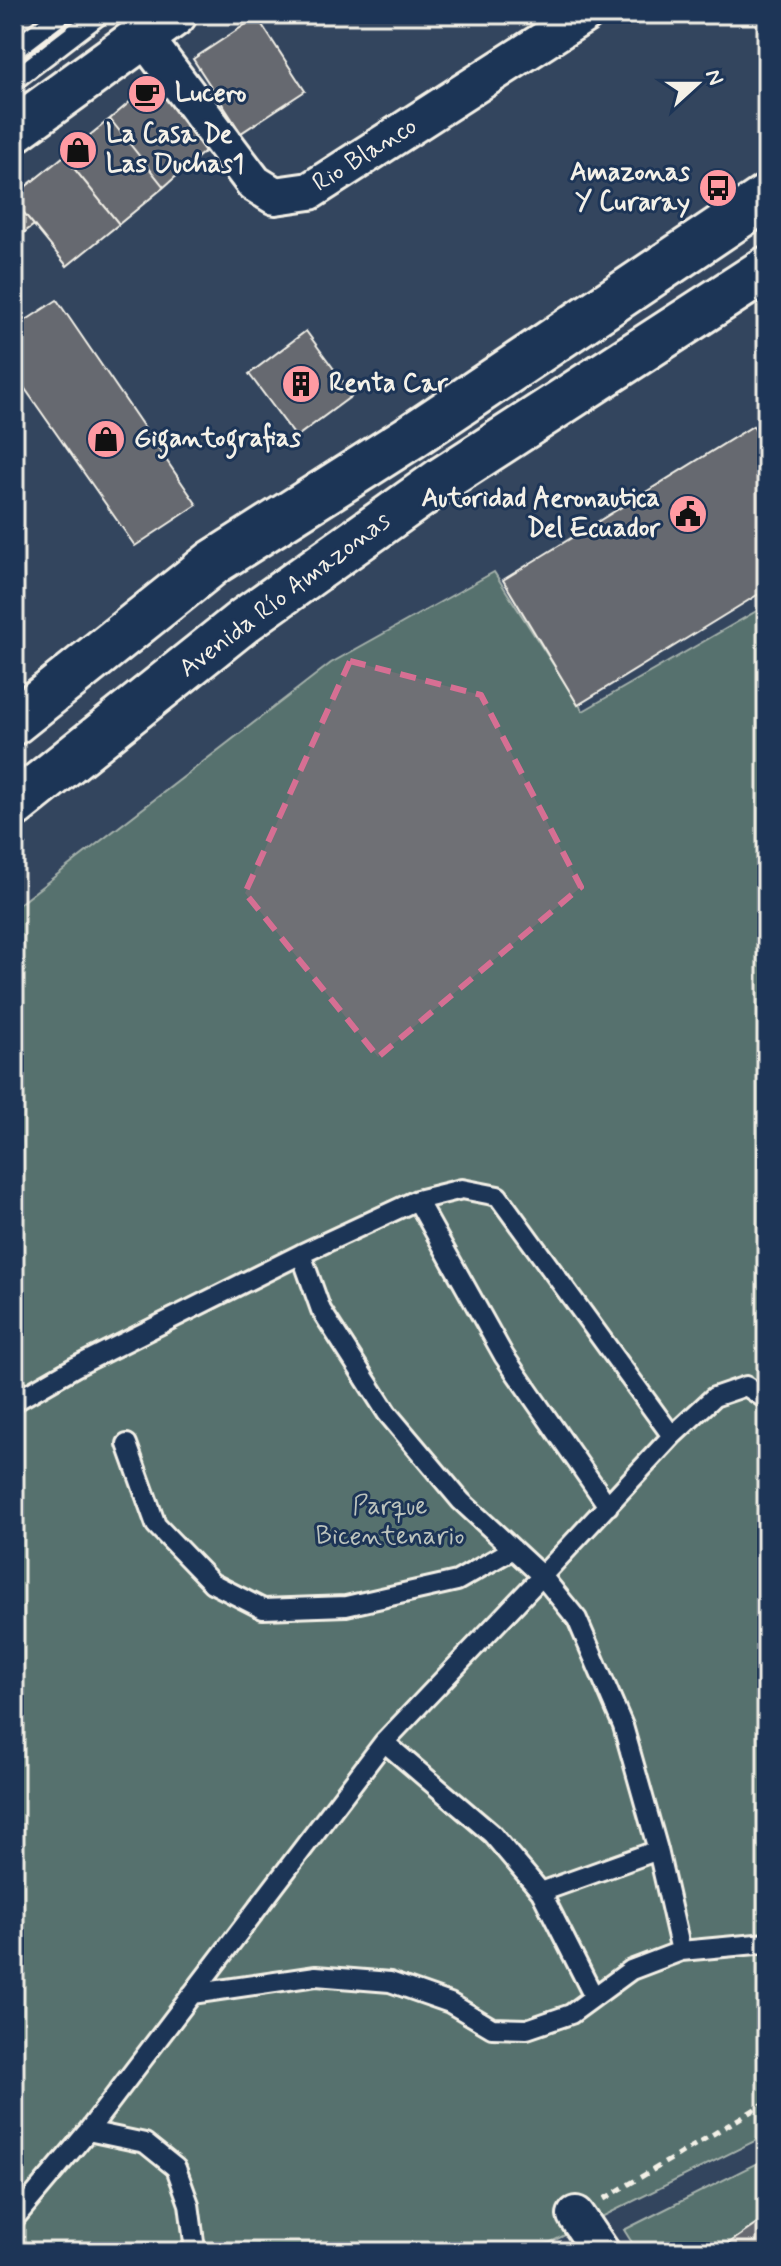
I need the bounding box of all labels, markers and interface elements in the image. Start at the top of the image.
north arrow [657,44,737,124]
text: N [698,66,730,89]
cafe icon: Lucero [126,73,168,115]
place label: Lucero [175,77,247,111]
street label: Rio Blanco [306,109,424,201]
place label: La Casa De Las Duchas1 [106,118,244,182]
shop icon: La Casa De Las Duchas1 [57,129,99,171]
place label: Amazonas Y Curaray [570,156,691,220]
bus stop icon: Amazonas Y Curaray [697,167,739,209]
building icon: Renta Car [280,363,322,405]
place label: Renta Car [329,367,449,401]
shop icon: Gigantografias [85,418,127,460]
place label: Gigantografias [134,422,302,459]
place label: Autoridad Aeronautica Del Ecuador [422,482,661,546]
public building icon: Autoridad Aeronautica Del Ecuador [667,493,709,535]
street label: Avenida Río Amazonas [172,504,398,686]
park label: Parque Bicentenario [316,1490,464,1554]

